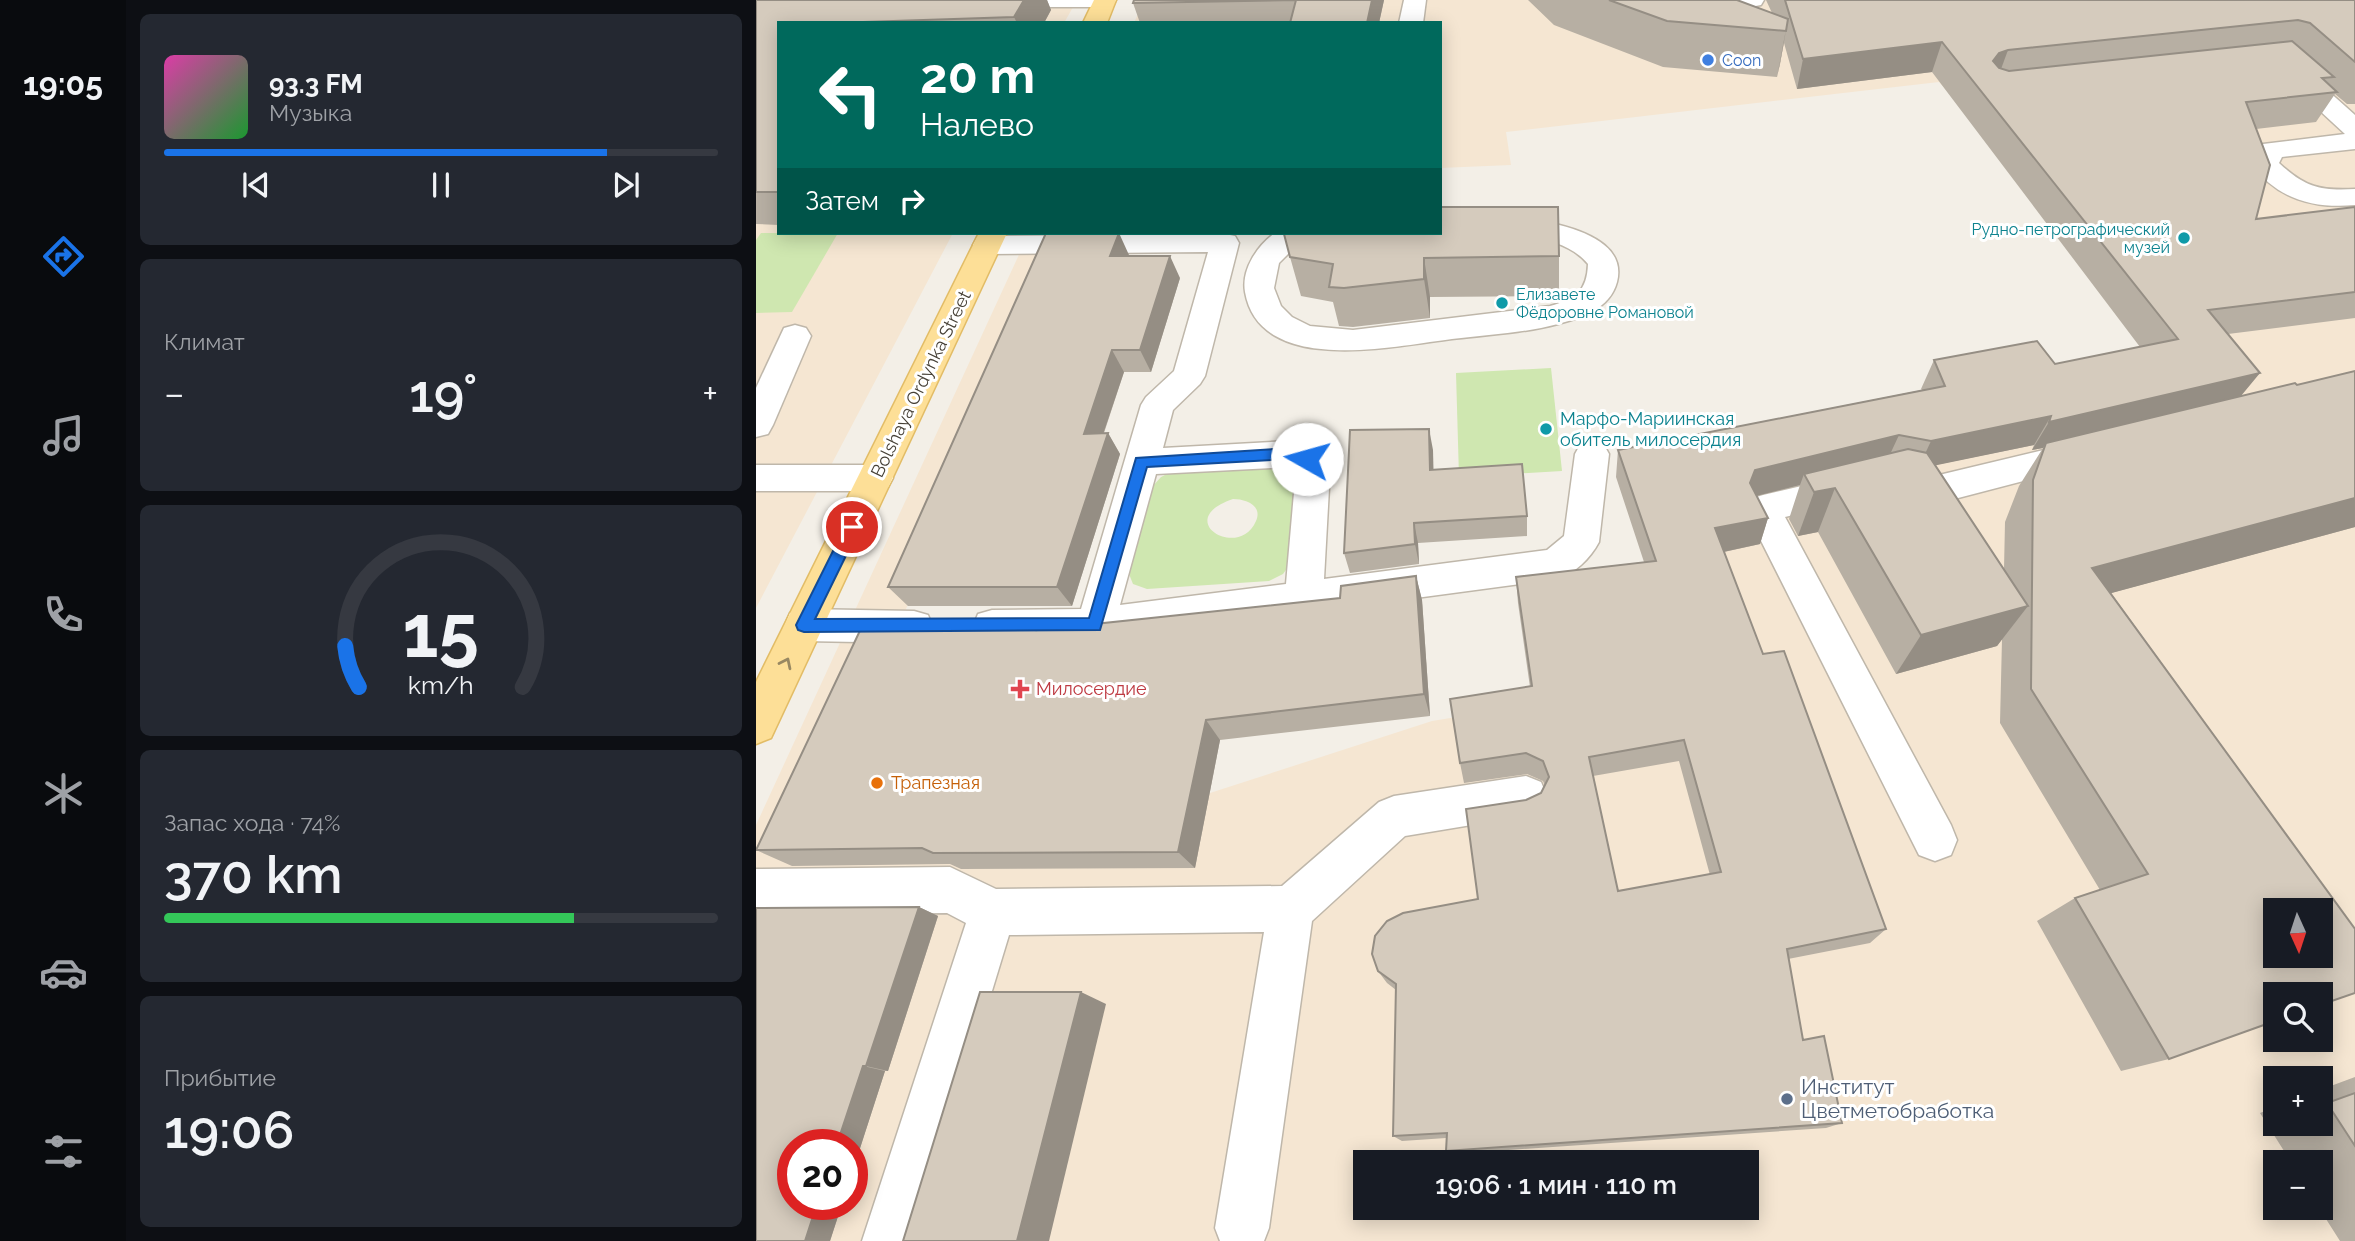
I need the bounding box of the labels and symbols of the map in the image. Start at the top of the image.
place label: Coon [1722,51,1761,70]
marker: Coon [1700,52,1716,68]
place label: Рудно-петрографический музей [1971,220,2170,257]
marker: Рудно-петрографический музей [2176,230,2192,246]
place label: Елизавете Фёдоровне Романовой [1516,285,1694,322]
street label: Bolshaya Ordynka Street [866,287,975,481]
marker: Елизавете Фёдоровне Романовой [1494,295,1510,311]
place label: Марфо-Мариинская обитель милосердия [1560,408,1741,450]
marker: Марфо-Мариинская обитель милосердия [1538,421,1554,437]
position arrow [1270,422,1344,496]
pin [822,497,882,557]
one-way arrow [777,658,791,670]
place label: Милосердие [1036,678,1147,699]
marker: Милосердие [1010,679,1030,699]
place label: Трапезная [891,772,980,793]
marker: Трапезная [869,775,885,791]
north arrow [2263,898,2333,968]
place label: Институт Цветметобработка [1801,1074,1994,1123]
marker: Институт Цветметобработка [1779,1091,1795,1107]
speed limit sign: 20 [777,1129,868,1220]

